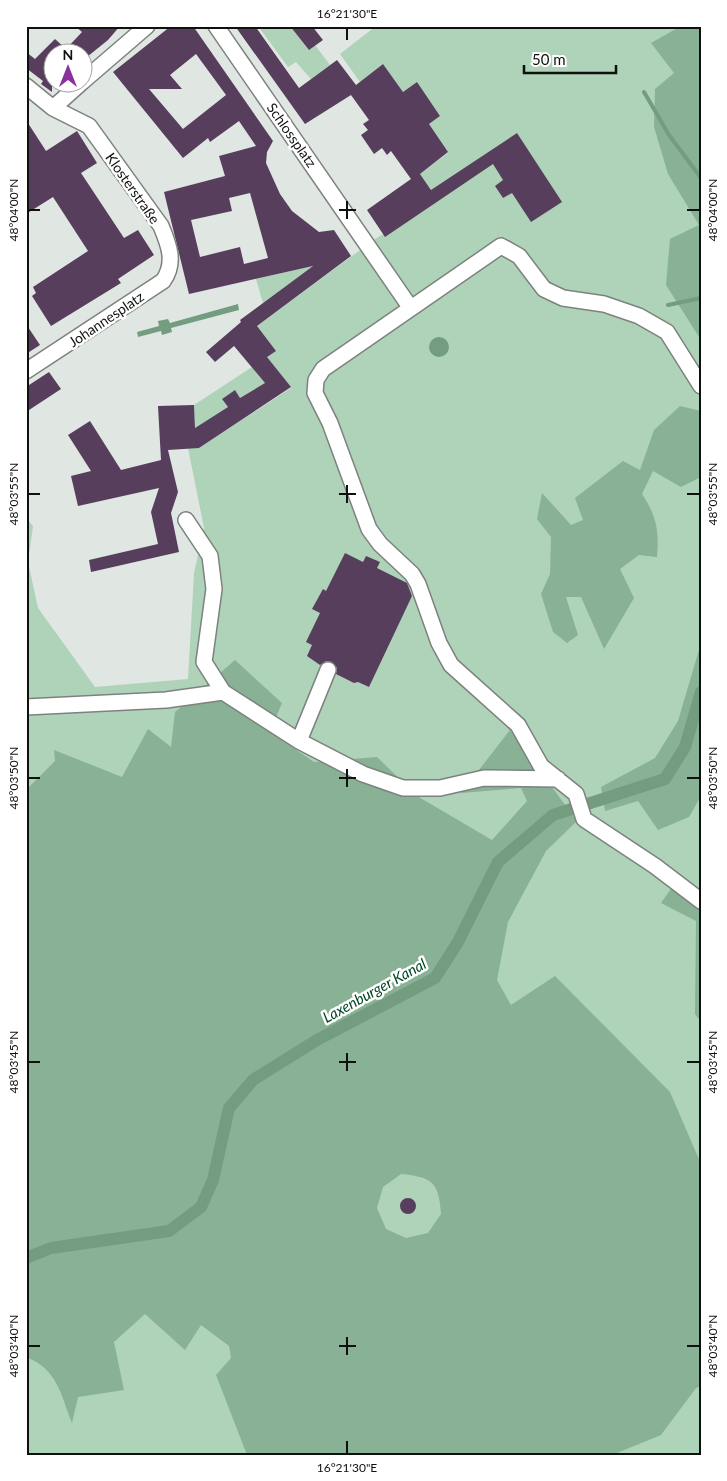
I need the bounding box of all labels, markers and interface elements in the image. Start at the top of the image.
text: 16°21'30"E [317,6,377,21]
north arrow [42,42,92,92]
scale bar [524,42,617,74]
text: N [63,46,73,63]
text: 50 m [532,50,566,68]
street label: Schlossplatz [264,99,320,171]
street label: Klosterstraße [102,149,164,227]
text: 48°04'00"N [6,179,21,241]
text: 48°04'00"N [705,179,720,241]
street label: Johannesplatz [65,288,147,350]
text: 48°03'55"N [6,463,21,525]
text: 48°03'55"N [705,463,720,525]
text: 48°03'50"N [6,747,21,809]
text: 48°03'50"N [705,747,720,809]
water label: Laxenburger Kanal [319,954,429,1026]
text: 48°03'45"N [6,1031,21,1093]
text: 48°03'45"N [705,1031,720,1093]
text: 48°03'40"N [6,1315,21,1377]
text: 48°03'40"N [705,1315,720,1377]
text: 16°21'30"E [317,1460,377,1475]

